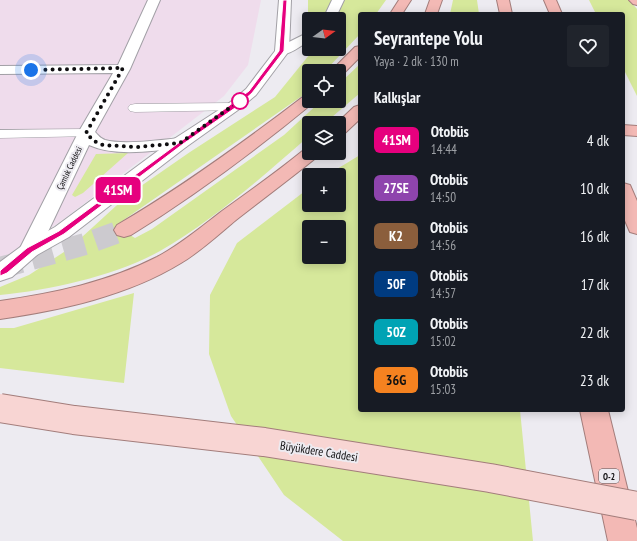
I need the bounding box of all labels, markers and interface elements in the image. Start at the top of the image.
north arrow [302,12,346,56]
map controls [302,12,346,264]
button: heart [567,25,609,67]
text: Seyrantepe Yolu [374,26,483,50]
text: Yaya · 2 dk · 130 m [374,53,459,70]
your location [21,60,41,80]
button: locate [302,64,346,108]
text: Kalkışlar [374,88,420,107]
unlabelled marker [231,92,249,110]
button: layers [302,116,346,160]
text: Otobüs [431,122,469,141]
text: 41SM [382,131,411,149]
text: 4 dk [587,131,609,150]
text: 14:44 [431,141,457,158]
street label: Çamlık Caddesi [54,145,84,191]
button: + [302,168,346,212]
text: Otobüs [430,170,468,189]
line badge: 41SM [90,177,146,203]
text: 27SE [383,179,409,197]
text: 10 dk [580,179,609,198]
text: 41SM [104,181,132,199]
text: 14:50 [430,189,456,206]
text: Otobüs [430,218,468,237]
button: − [302,220,346,264]
text: K2 [389,227,403,245]
text: 16 dk [580,227,609,246]
text: 14:56 [430,237,456,254]
text: Otobüs [430,266,468,285]
text: 50F [386,275,406,293]
text: 17 dk [581,275,609,294]
text: 14:57 [430,285,456,302]
text: Otobüs [430,314,468,333]
text: 50Z [386,323,406,341]
text: 22 dk [580,323,609,342]
text: 15:02 [430,333,456,350]
text: Otobüs [430,362,468,381]
text: 36G [386,371,406,389]
text: 23 dk [580,371,609,390]
text: 15:03 [430,381,456,398]
street label: Büyükdere Caddesi [279,437,359,465]
road number: O-2 [599,469,619,483]

